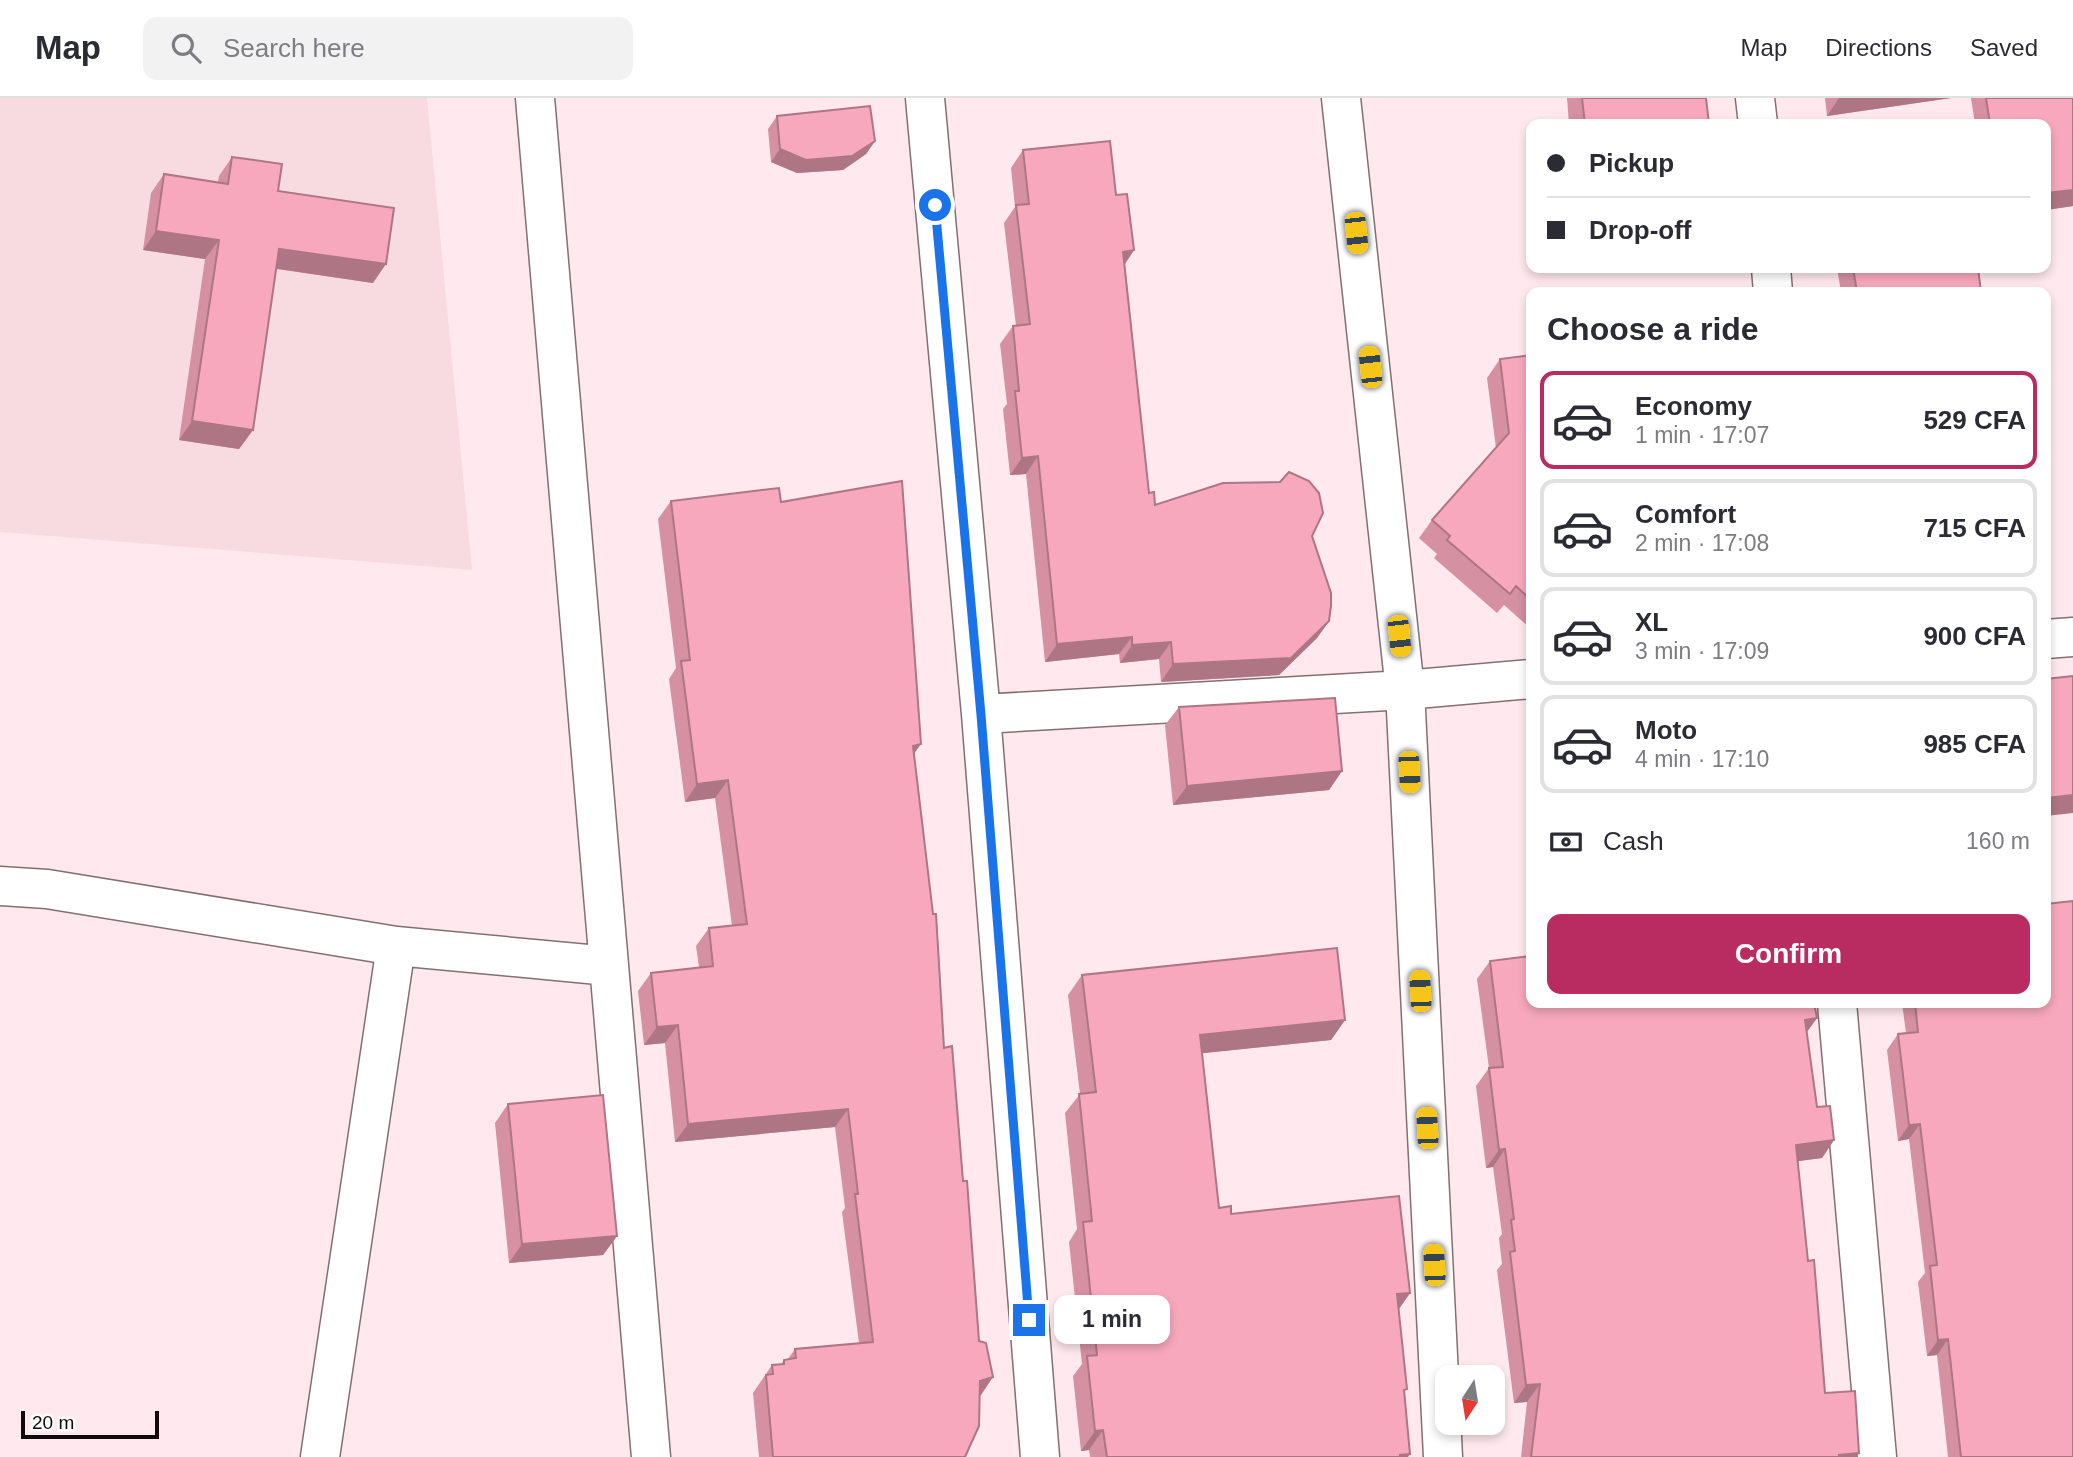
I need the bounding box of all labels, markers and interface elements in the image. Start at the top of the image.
search box [143,17,633,80]
text: Map [35,29,101,66]
icon: search [167,29,205,67]
text: Search here [223,33,365,63]
text: Map [1741,34,1787,61]
text: Directions [1825,34,1932,61]
text: Saved [1970,34,2038,61]
text: Pickup [1589,148,1674,178]
route start [919,189,951,221]
car [1344,211,1369,255]
text: Drop-off [1589,215,1692,245]
text: Choose a ride [1547,311,1759,347]
car [1358,345,1383,389]
icon: car [1551,389,1614,452]
text: Economy [1635,391,1752,421]
text: 529 CFA [1923,405,2026,435]
text: 1 min · 17:07 [1635,422,1769,448]
icon: car [1551,497,1614,560]
text: Comfort [1635,499,1736,529]
text: 715 CFA [1923,513,2026,543]
text: 2 min · 17:08 [1635,530,1769,556]
icon: car [1551,605,1614,668]
text: XL [1635,607,1668,637]
car [1387,614,1412,658]
text: 900 CFA [1923,621,2026,651]
text: 3 min · 17:09 [1635,638,1769,664]
icon: car [1551,713,1614,776]
text: Moto [1635,715,1697,745]
text: 985 CFA [1923,729,2026,759]
text: 4 min · 17:10 [1635,746,1769,772]
car [1398,750,1421,794]
icon: cash [1547,823,1585,861]
text: Cash [1603,826,1664,856]
text: 160 m [1966,828,2030,854]
button: Confirm [1547,914,2030,994]
car [1409,969,1432,1013]
car [1416,1106,1439,1150]
car [1423,1243,1446,1287]
callout: 1 min [1054,1296,1169,1344]
route end [1013,1304,1045,1336]
text: 1 min [1082,1306,1142,1332]
north arrow [1435,1365,1505,1435]
map controls [1435,1365,1505,1435]
scale bar [21,1408,159,1440]
text: 20 m [32,1412,74,1433]

